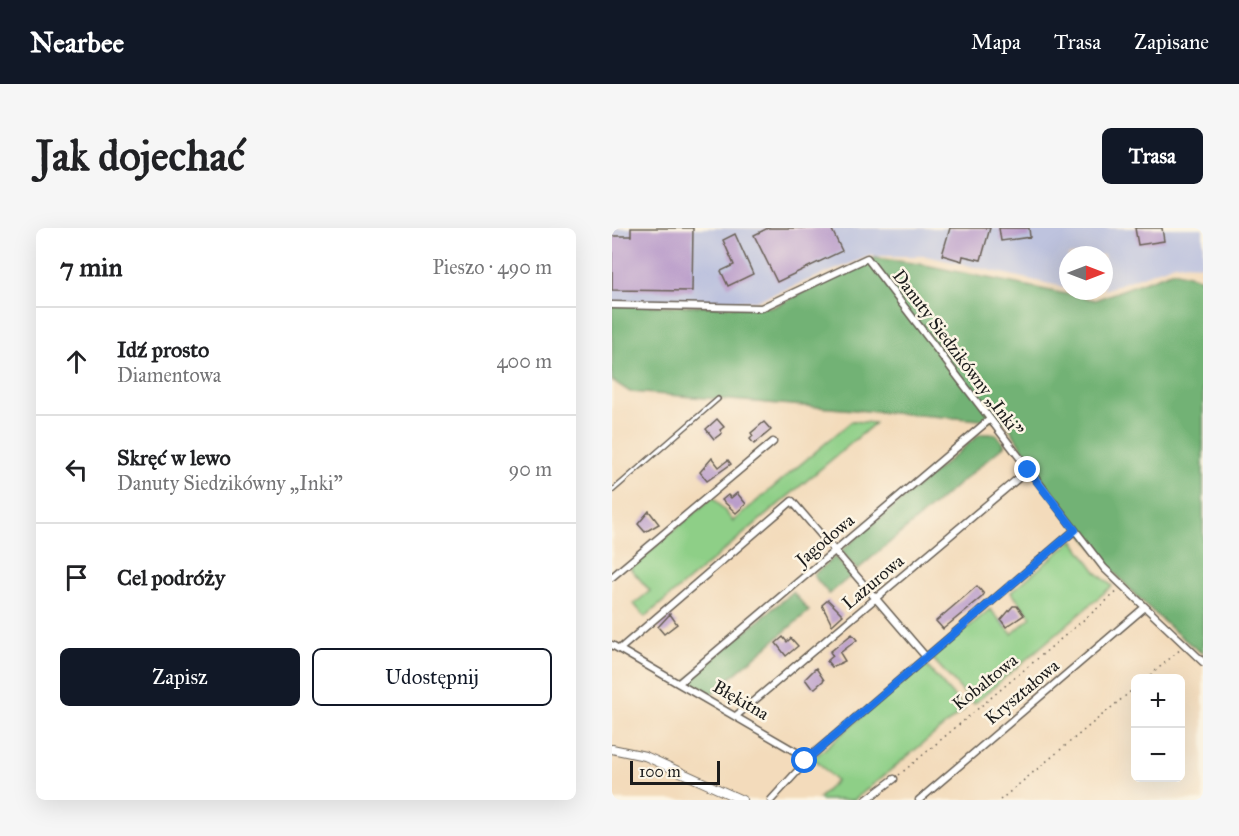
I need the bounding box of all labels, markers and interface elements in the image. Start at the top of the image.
text: Nearbee [30,25,124,60]
text: Mapa [971,29,1021,55]
text: Trasa [1054,29,1101,55]
text: Zapisane [1134,29,1209,55]
button: Trasa [1102,128,1203,184]
text: Jak dojechać [36,130,245,182]
north arrow [1059,246,1113,300]
text: 7 min [60,251,123,283]
text: Pieszo · 490 m [432,255,552,279]
street label: Danuty Siedzikówny „Inki” [888,265,1028,441]
text: Idź prosto [117,336,209,363]
icon: ahead [60,345,93,378]
text: 400 m [496,349,552,373]
text: Diamentowa [117,363,221,387]
text: Skręć w lewo [117,444,231,471]
icon: left [60,453,93,486]
route end [1014,456,1040,482]
text: 90 m [509,457,552,481]
text: Danuty Siedzikówny „Inki” [117,471,343,495]
street label: Jagodowa [790,509,860,573]
street label: Lazurowa [838,550,909,614]
icon: arrive [60,561,93,594]
text: Cel podróży [117,564,225,591]
button: Zapisz [60,648,300,706]
button: Udostępnij [312,648,552,706]
street label: Kobaltowa [948,649,1022,715]
street label: Kryształowa [980,654,1064,729]
map controls [1131,674,1185,782]
button: + [1131,674,1185,728]
street label: Błękitna [709,675,773,725]
button: − [1131,728,1185,782]
route start [791,747,817,773]
scale bar [630,758,720,786]
text: 100 m [639,762,681,781]

